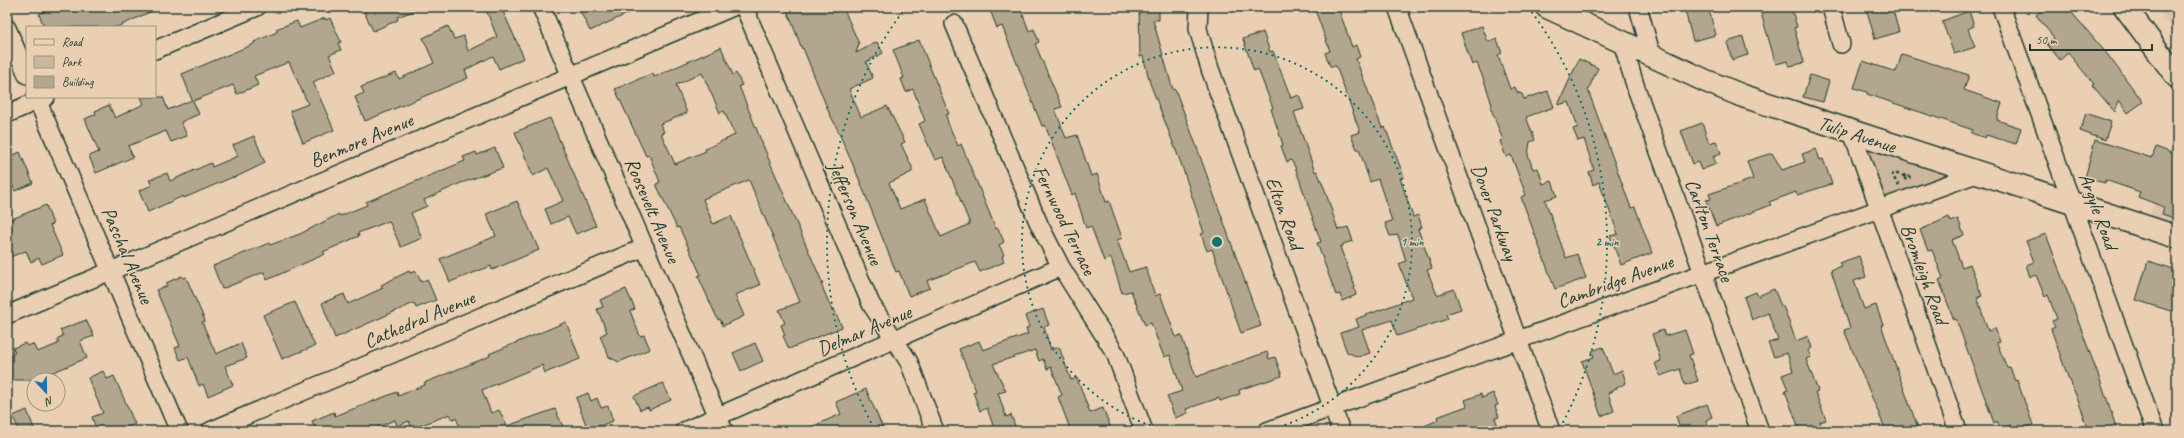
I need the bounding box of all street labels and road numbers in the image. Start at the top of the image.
street label: Benmore Avenue [306,107,418,173]
street label: Tulip Avenue [1815,110,1900,159]
street label: Roosevelt Avenue [619,154,687,268]
street label: Jefferson Avenue [822,157,889,270]
street label: Dover Parkway [1465,160,1524,266]
street label: Fernwood Terrace [1027,161,1102,280]
street label: Argyle Road [2073,170,2125,256]
street label: Elton Road [1260,174,1310,256]
street label: Carlton Terrace [1679,175,1740,286]
street label: Paschal Avenue [96,203,160,309]
street label: Bromleigh Road [1895,221,1955,331]
street label: Cambridge Avenue [1554,248,1678,314]
street label: Cathedral Avenue [360,284,480,354]
street label: Delmar Avenue [813,299,917,362]

